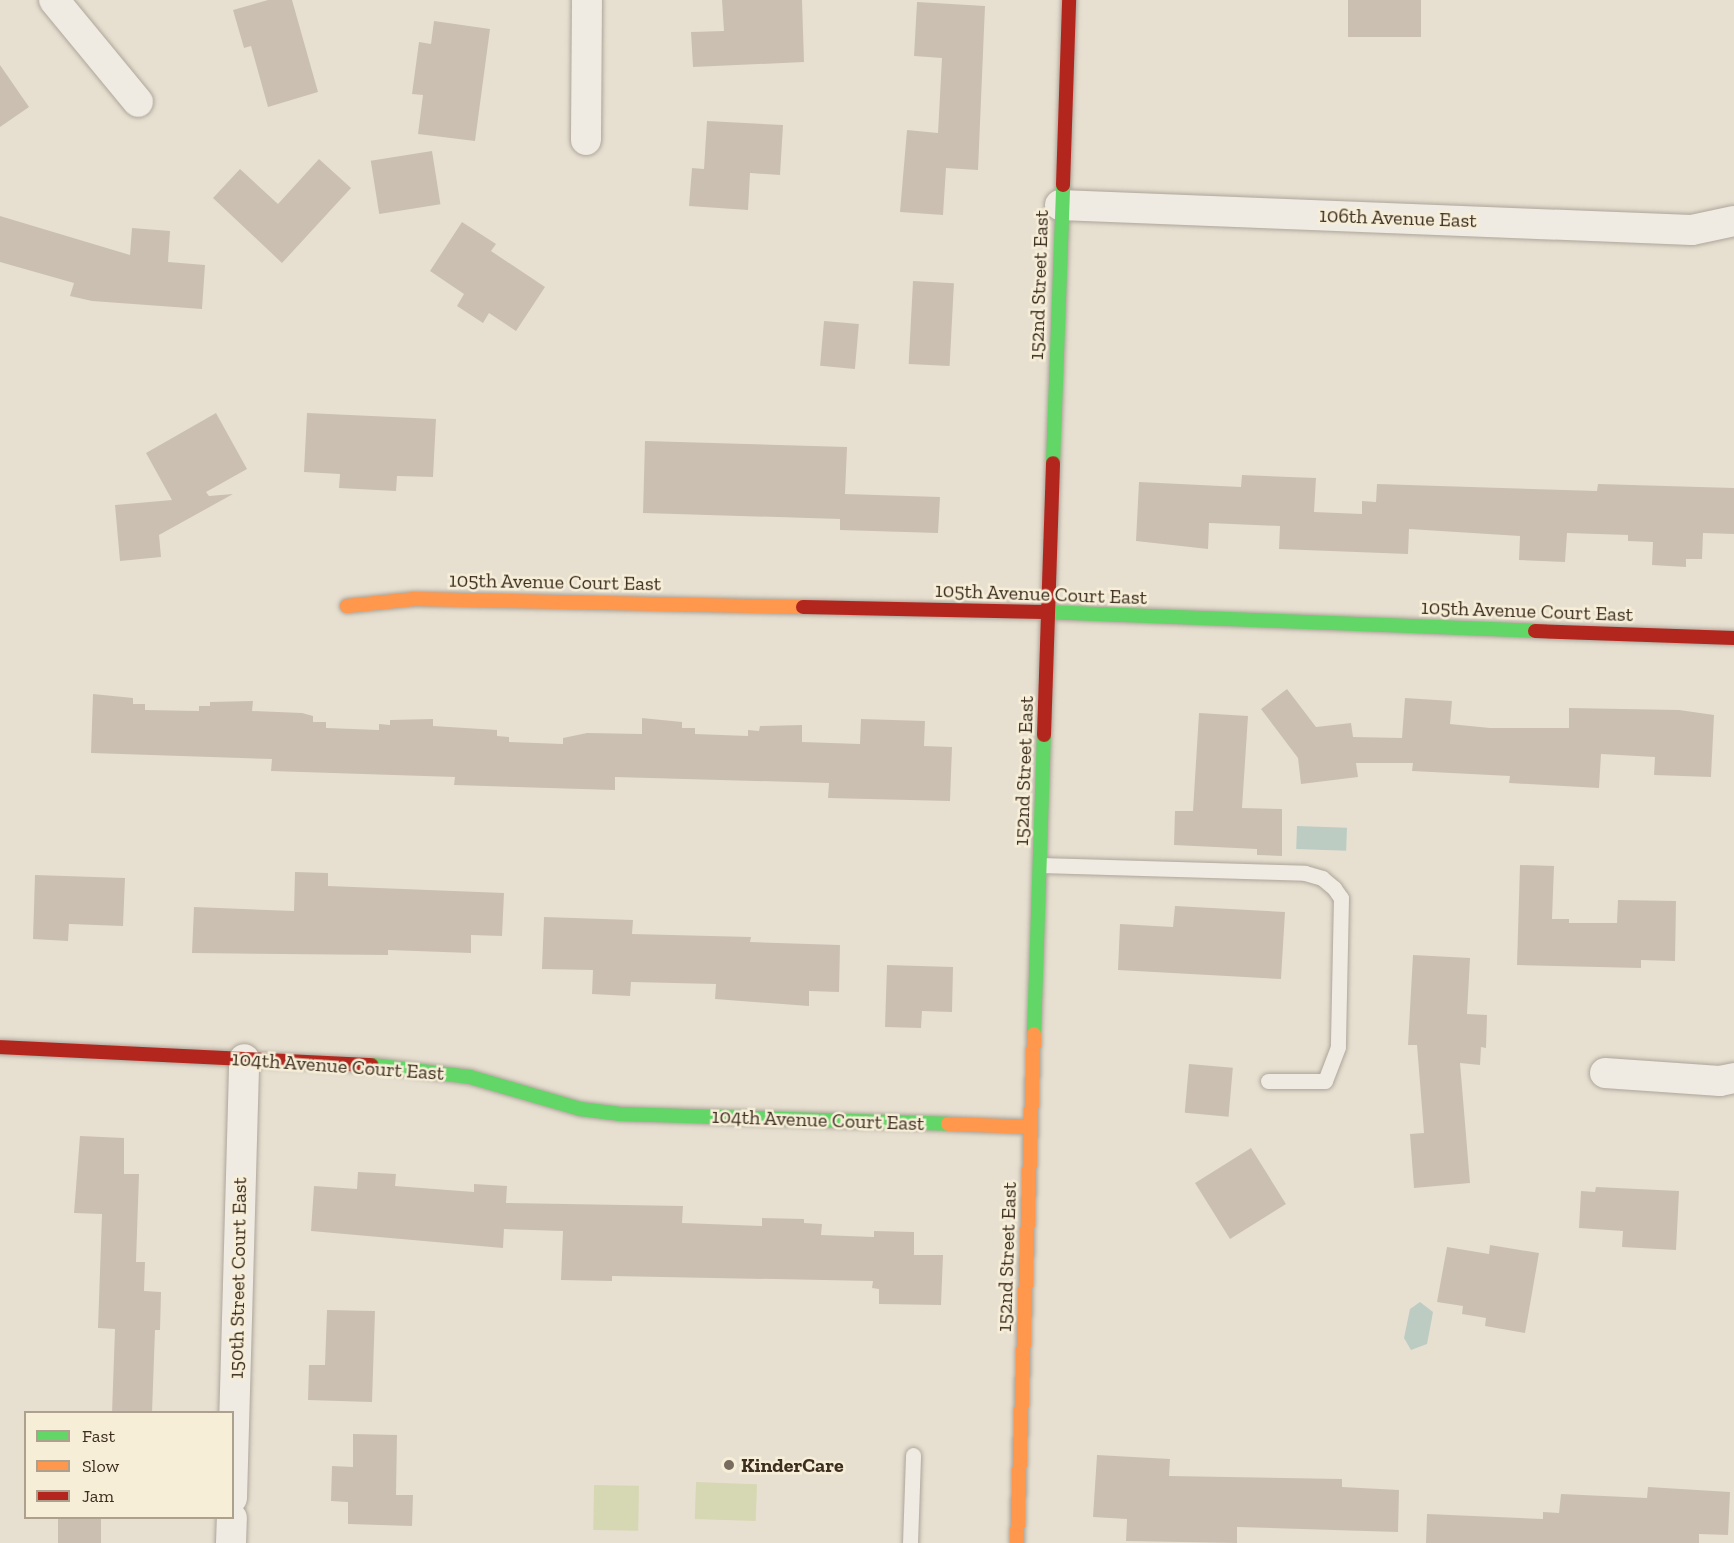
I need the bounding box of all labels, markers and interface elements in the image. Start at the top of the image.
street label: 106th Avenue East [1318,203,1478,233]
street label: 152nd Street East [1024,210,1054,360]
street label: 105th Avenue Court East [448,568,662,596]
street label: 105th Avenue Court East [934,578,1148,610]
street label: 105th Avenue Court East [1420,595,1634,627]
street label: 152nd Street East [1009,696,1039,846]
street label: 104th Avenue Court East [231,1047,445,1085]
street label: 104th Avenue Court East [711,1104,925,1136]
street label: 150th Street Court East [224,1177,252,1379]
street label: 152nd Street East [992,1182,1022,1332]
legend [24,1411,234,1519]
text: Fast [82,1425,115,1447]
place label: KinderCare [741,1453,844,1477]
text: Slow [82,1455,119,1477]
marker: KinderCare [722,1458,736,1472]
text: Jam [82,1485,114,1507]

